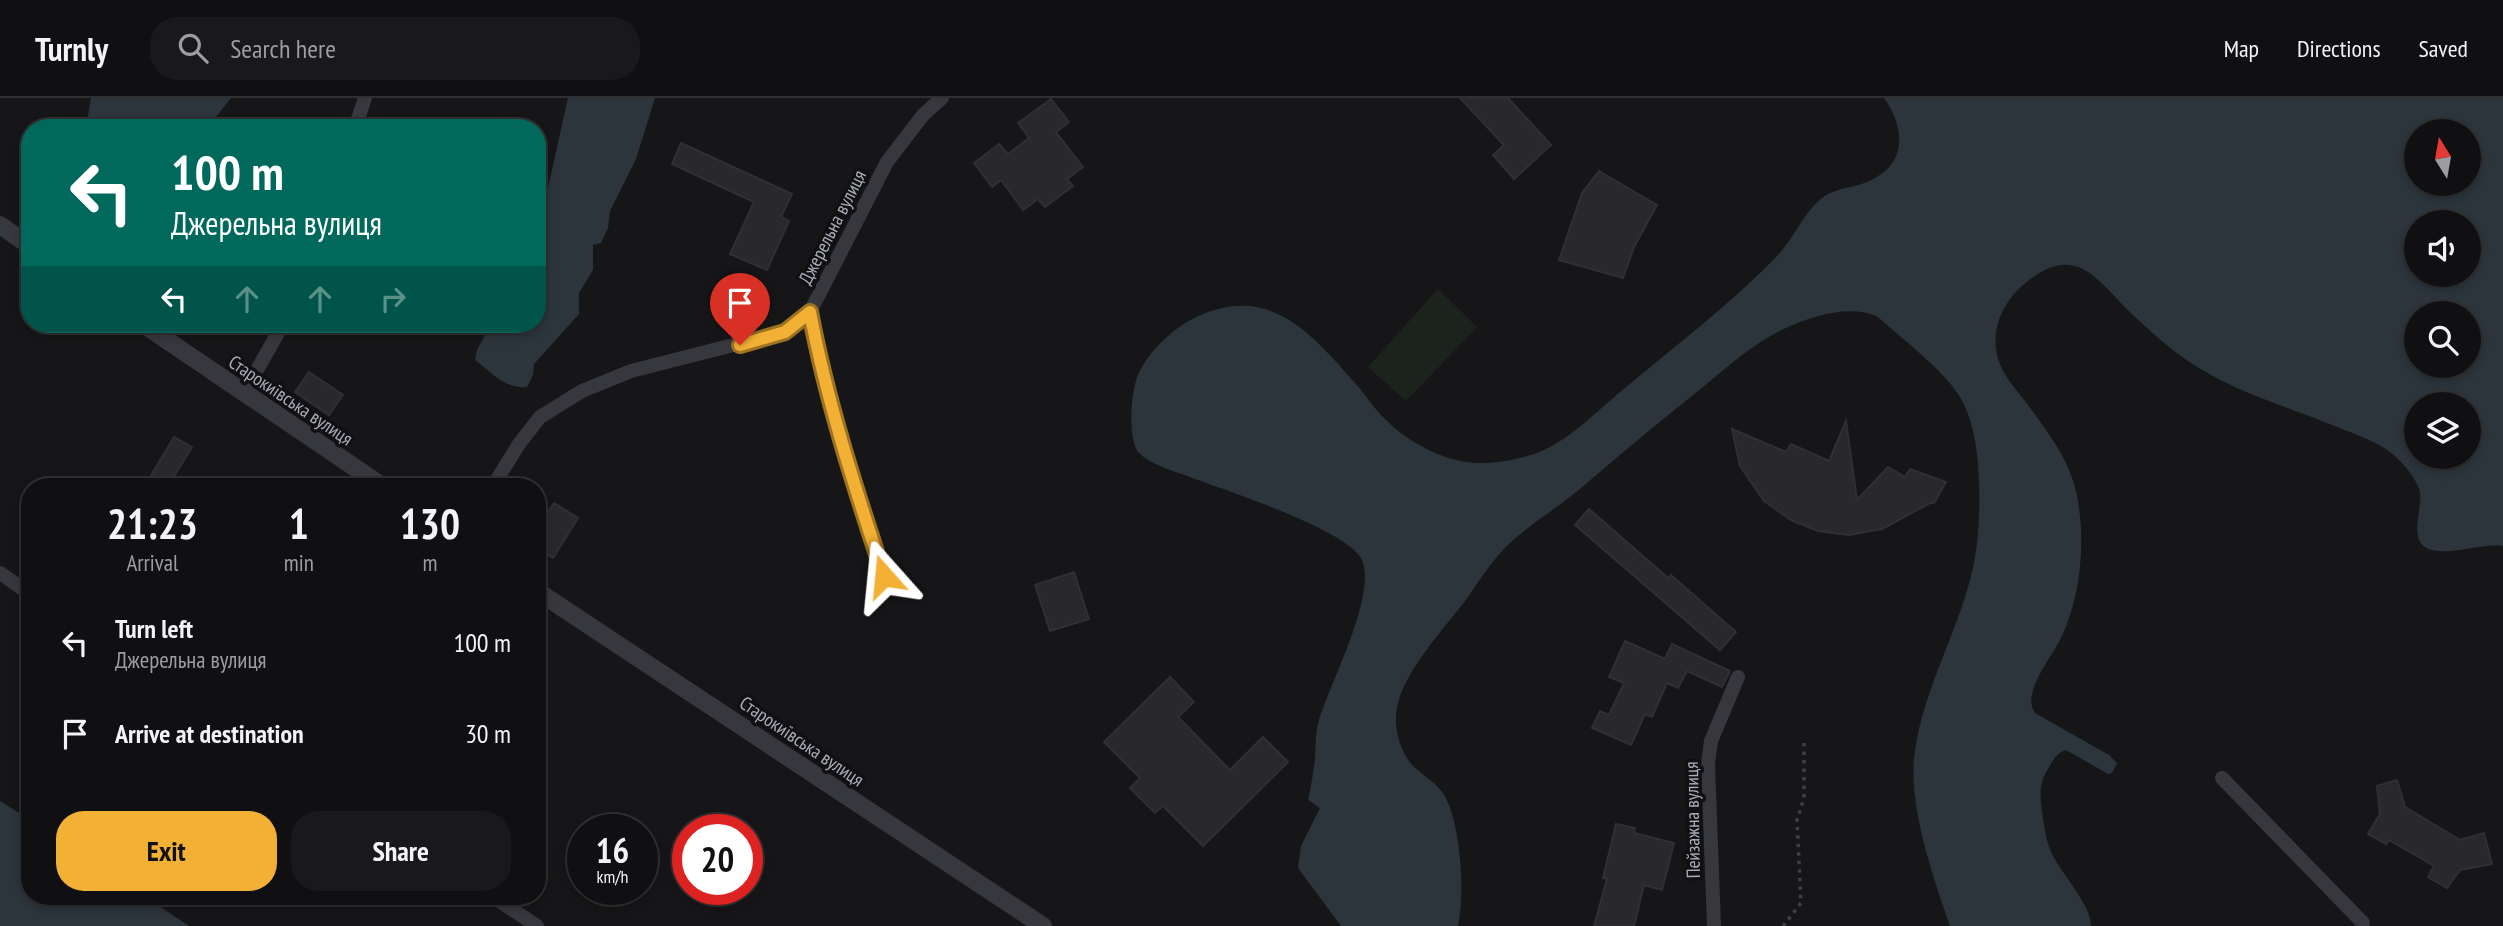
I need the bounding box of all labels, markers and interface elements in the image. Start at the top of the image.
search box [150,17,640,80]
text: Turnly [35,27,108,70]
icon: search [174,29,212,67]
text: Search here [230,32,336,65]
text: Map [2224,33,2259,64]
text: Directions [2297,33,2381,64]
text: Saved [2419,33,2468,64]
north arrow [2404,119,2482,196]
map controls [2404,119,2481,469]
text: 100 m [171,140,284,204]
icon: left [56,147,147,238]
street label: Джерельна вулиця [793,166,871,288]
text: Джерельна вулиця [171,202,382,244]
button: sound [2404,210,2481,287]
pin [710,273,770,345]
icon: left [155,280,193,318]
icon: ahead [228,280,266,318]
icon: ahead [301,280,339,318]
icon: right [374,280,412,318]
icon: arrive [721,284,759,322]
button: search [2404,301,2481,378]
street label: Старокиївська вулиця [224,350,358,450]
button: layers [2404,392,2481,469]
text: 21:23 [107,496,198,551]
text: 1 [289,496,309,551]
text: 130 [400,496,460,551]
position arrow [847,539,921,613]
text: Arrival [126,548,178,577]
text: min [284,548,314,577]
text: m [422,548,437,577]
text: Turn left [115,612,193,645]
icon: left [56,624,94,662]
text: 100 m [453,626,511,659]
text: Джерельна вулиця [115,645,267,674]
street label: Старокиївська вулиця [735,691,869,791]
icon: arrive [56,715,94,753]
text: Arrive at destination [115,717,304,750]
text: 30 m [465,717,511,750]
street label: Пейзажна вулиця [1679,761,1705,879]
button: Exit [56,811,277,891]
button: Share [291,811,511,891]
speed limit sign: 20 [672,814,763,905]
text: 16 [596,827,629,873]
text: km/h [597,865,628,888]

